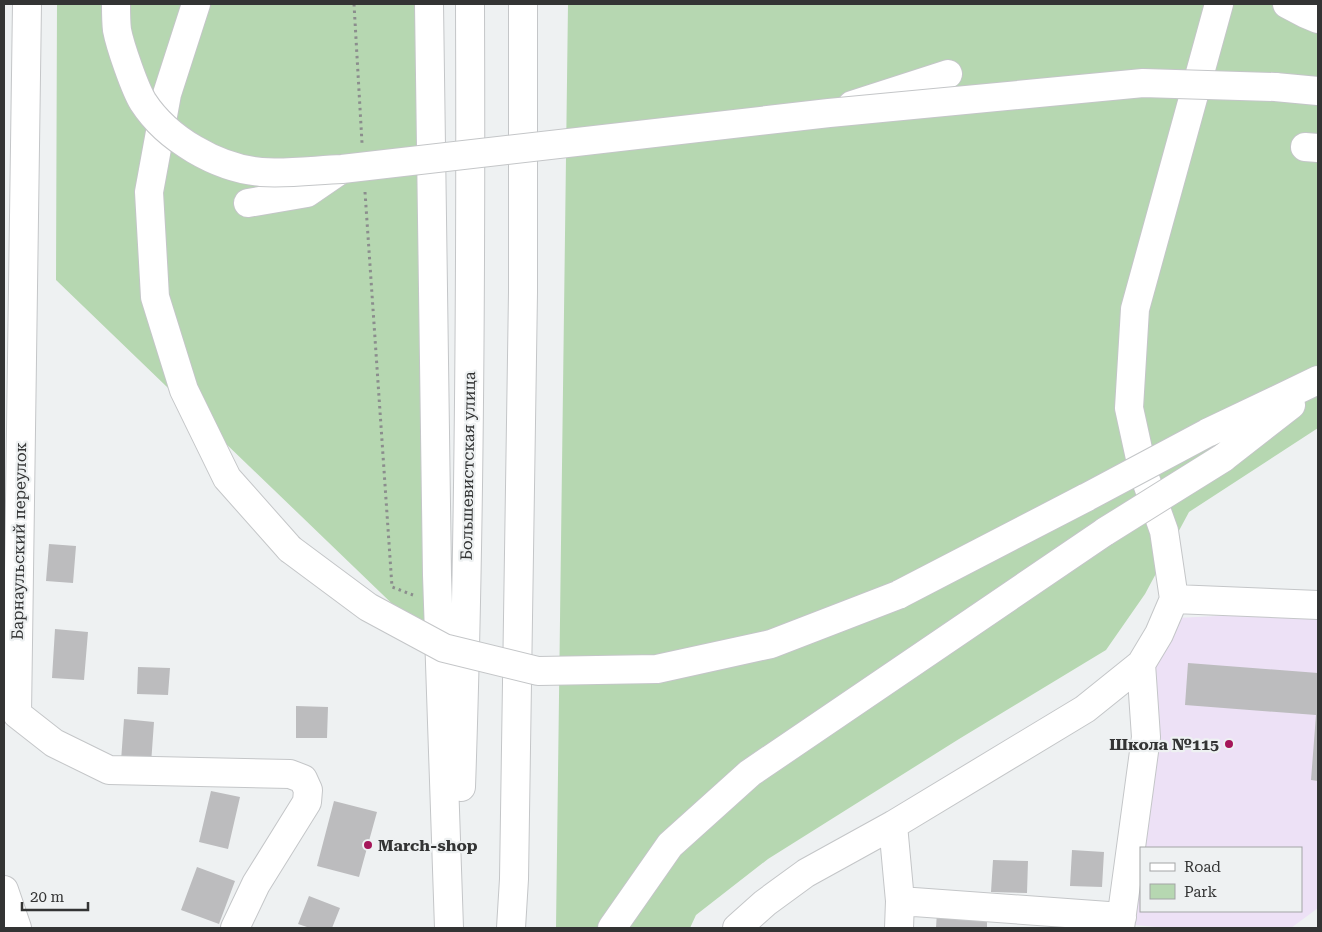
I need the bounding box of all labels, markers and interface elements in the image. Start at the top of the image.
street label: Большевистская улица [457,371,479,561]
street label: Барнаульский переулок [8,442,30,640]
place label: Школа №115 [1109,735,1219,754]
marker: Школа №115 [1223,738,1235,750]
place label: March-shop [378,836,478,855]
marker: March-shop [362,839,374,851]
legend [1140,847,1302,912]
text: Road [1184,858,1221,876]
scale bar [22,880,89,912]
text: Park [1184,883,1218,901]
text: 20 m [30,888,65,906]

